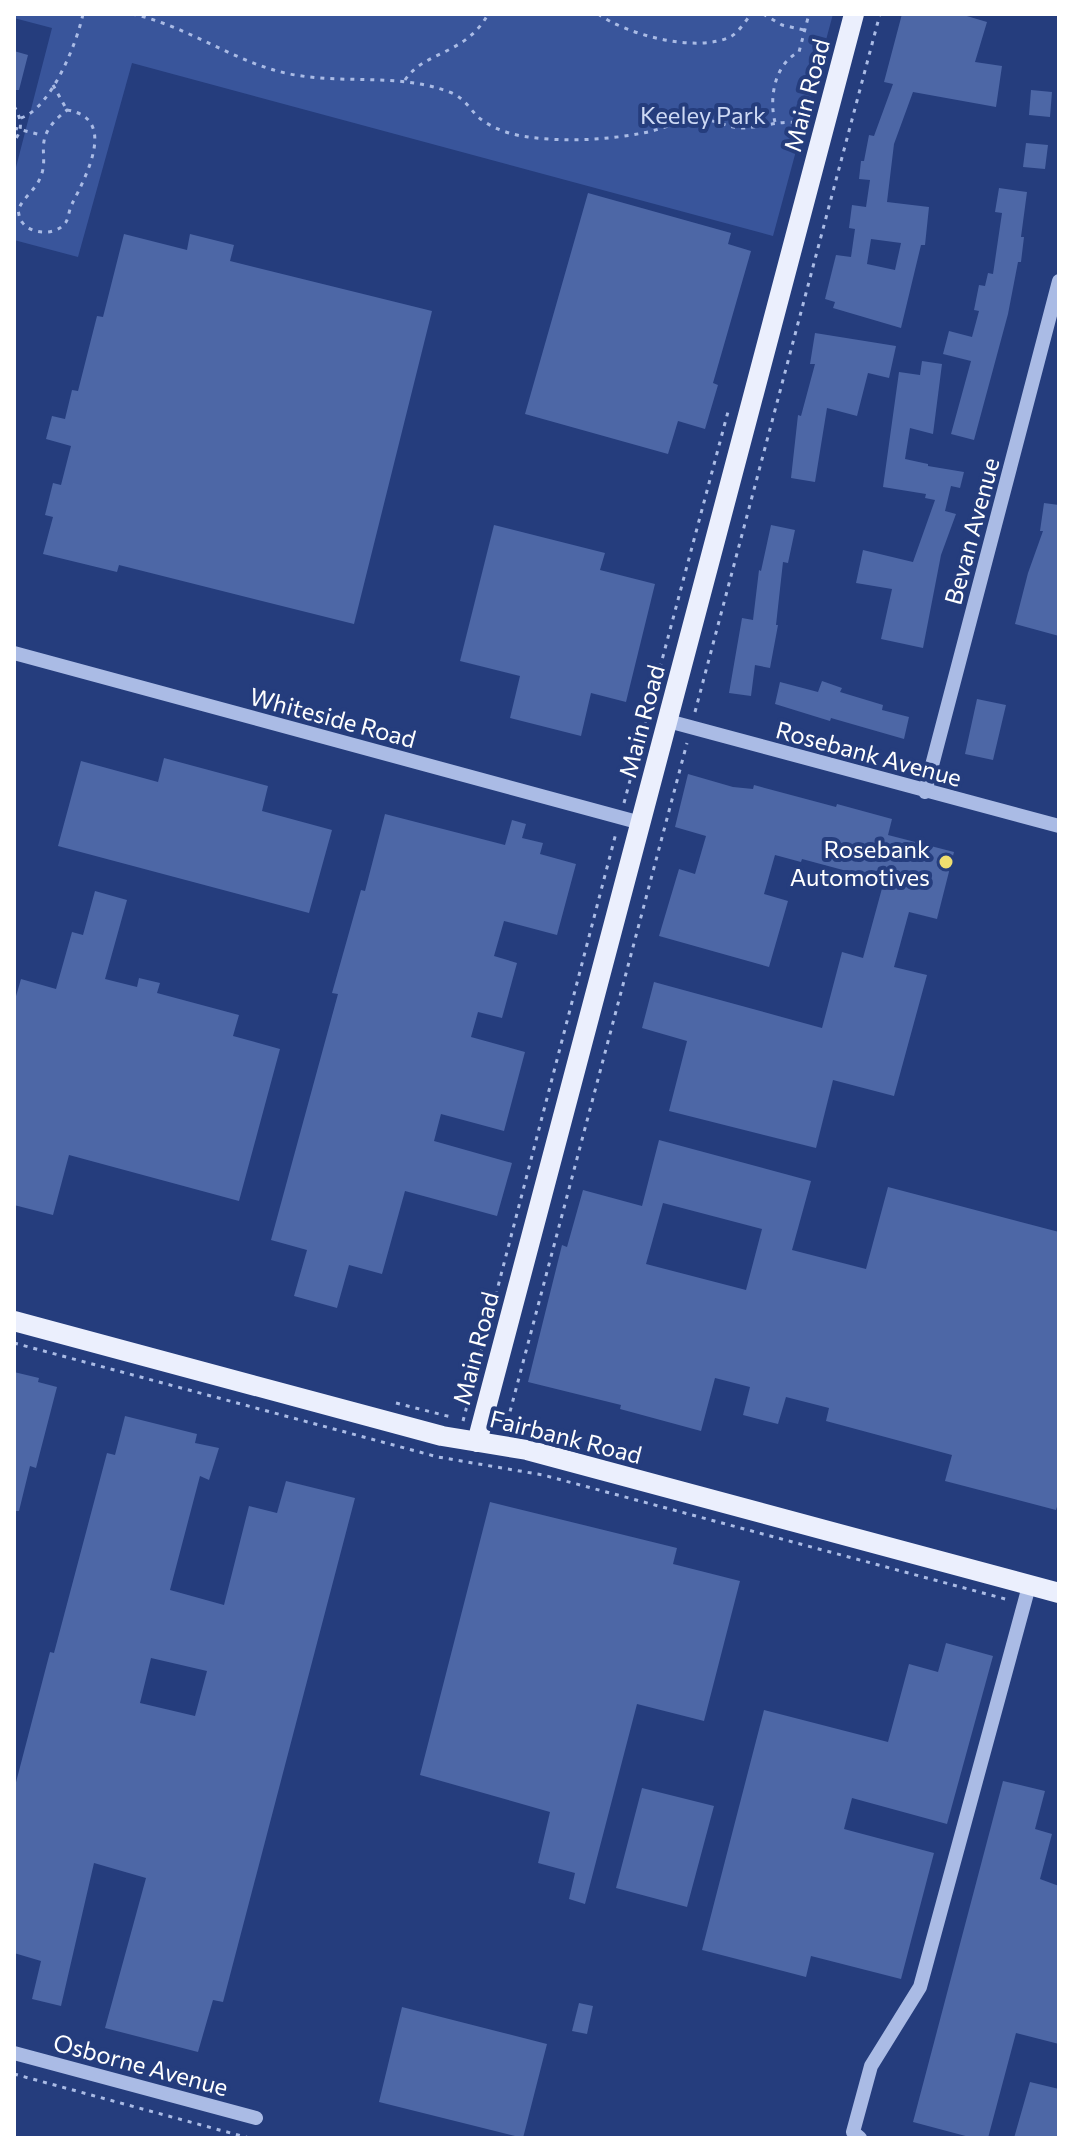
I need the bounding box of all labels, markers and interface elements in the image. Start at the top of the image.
street label: Main Road [777,35,835,155]
park label: Keeley Park [640,100,766,129]
street label: Bevan Avenue [937,454,1005,608]
street label: Main Road [612,661,670,781]
street label: Whiteside Road [247,681,419,753]
street label: Rosebank Avenue [773,714,965,792]
place label: Rosebank Automotives [790,834,930,891]
marker: Rosebank Automotives [937,853,955,871]
street label: Main Road [446,1288,504,1408]
street label: Fairbank Road [487,1403,645,1469]
street label: Osborne Avenue [50,2027,232,2101]

